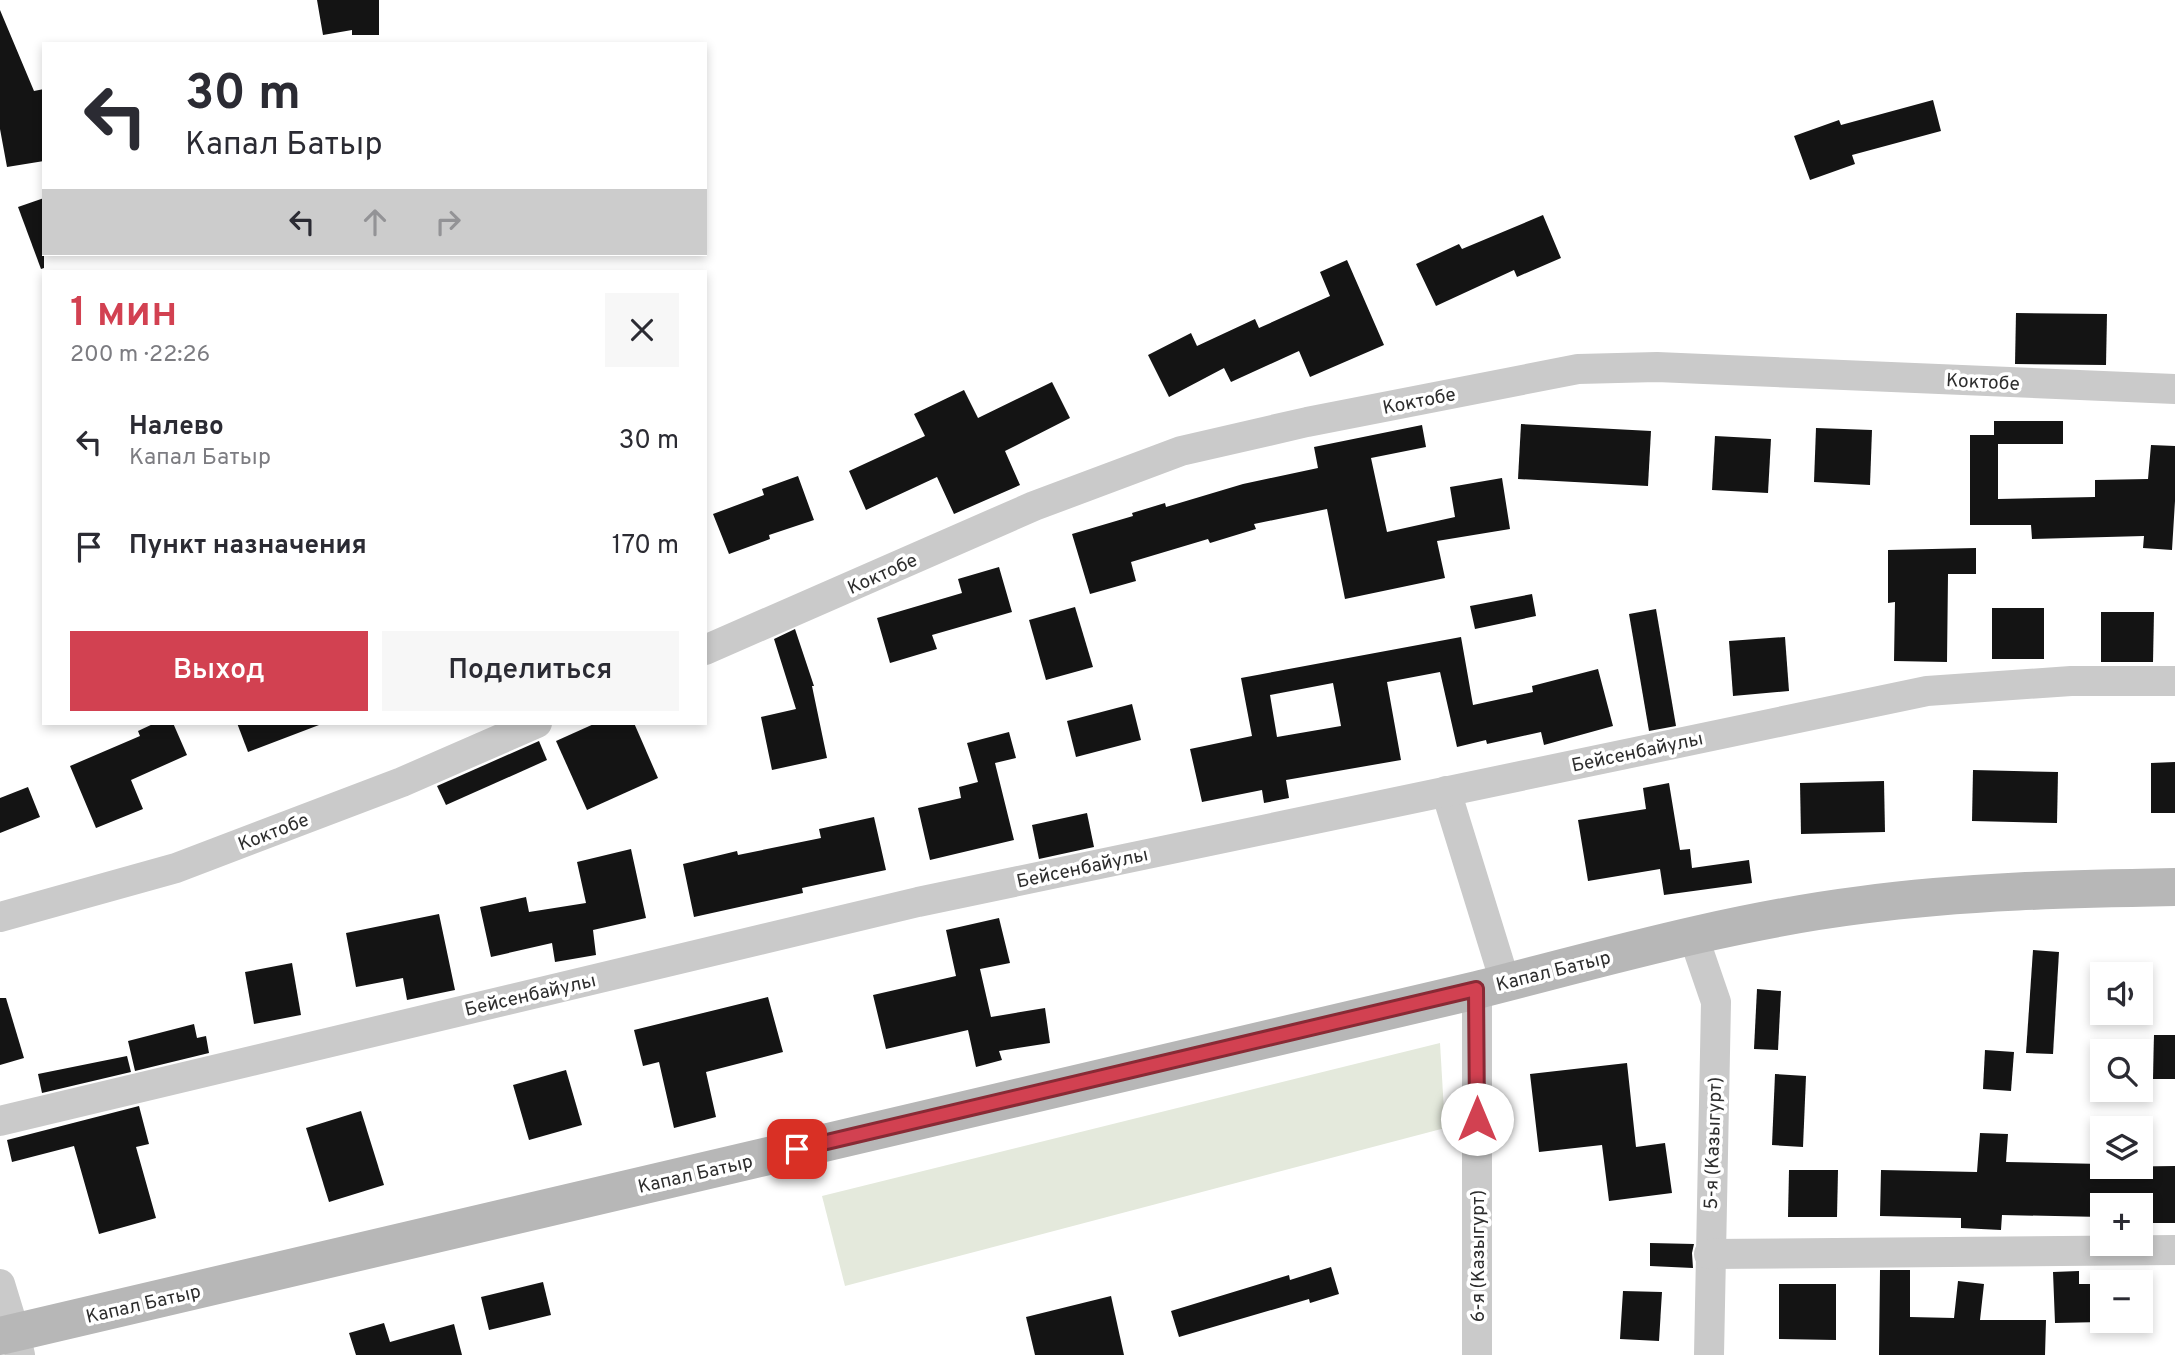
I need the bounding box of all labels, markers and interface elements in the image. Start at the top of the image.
text: 30 m [185,65,301,127]
icon: left [70,70,161,161]
text: Капал Батыр [185,126,382,166]
icon: left [283,203,321,241]
icon: ahead [356,203,394,241]
icon: right [429,203,467,241]
text: 1 мин [70,288,177,341]
button: close [605,293,679,367]
text: 200 m · 22:26 [70,341,210,370]
street label: Коктобе [1945,369,2020,397]
street label: Коктобе [1381,383,1458,421]
text: Налево [129,411,224,444]
icon: left [70,423,108,461]
text: 30 m [619,425,679,458]
text: Капал Батыр [129,444,271,473]
icon: arrive [70,528,108,566]
text: Пункт назначения [129,530,367,563]
text: 170 m [612,530,679,563]
street label: Коктобе [844,549,921,601]
button: Выход [70,631,368,711]
button: Поделиться [382,631,679,711]
street label: Бейсенбайулы [1569,727,1705,779]
street label: Коктобе [235,808,313,857]
street label: Бейсенбайулы [1014,843,1150,895]
street label: Капал Батыр [1494,946,1613,998]
map controls [2090,962,2153,1333]
button: sound [2090,962,2153,1025]
street label: Бейсенбайулы [462,969,598,1023]
button: search [2090,1039,2153,1102]
street label: 5-я (Казыгурт) [1700,1076,1728,1210]
position arrow [1440,1082,1514,1156]
button: layers [2090,1116,2153,1179]
pin [767,1119,827,1179]
icon: arrive [778,1130,816,1168]
street label: Капал Батыр [636,1150,755,1200]
street label: 6-я (Казыгурт) [1467,1190,1491,1322]
button: + [2090,1193,2153,1256]
button: − [2090,1270,2153,1333]
street label: Капал Батыр [84,1280,203,1330]

